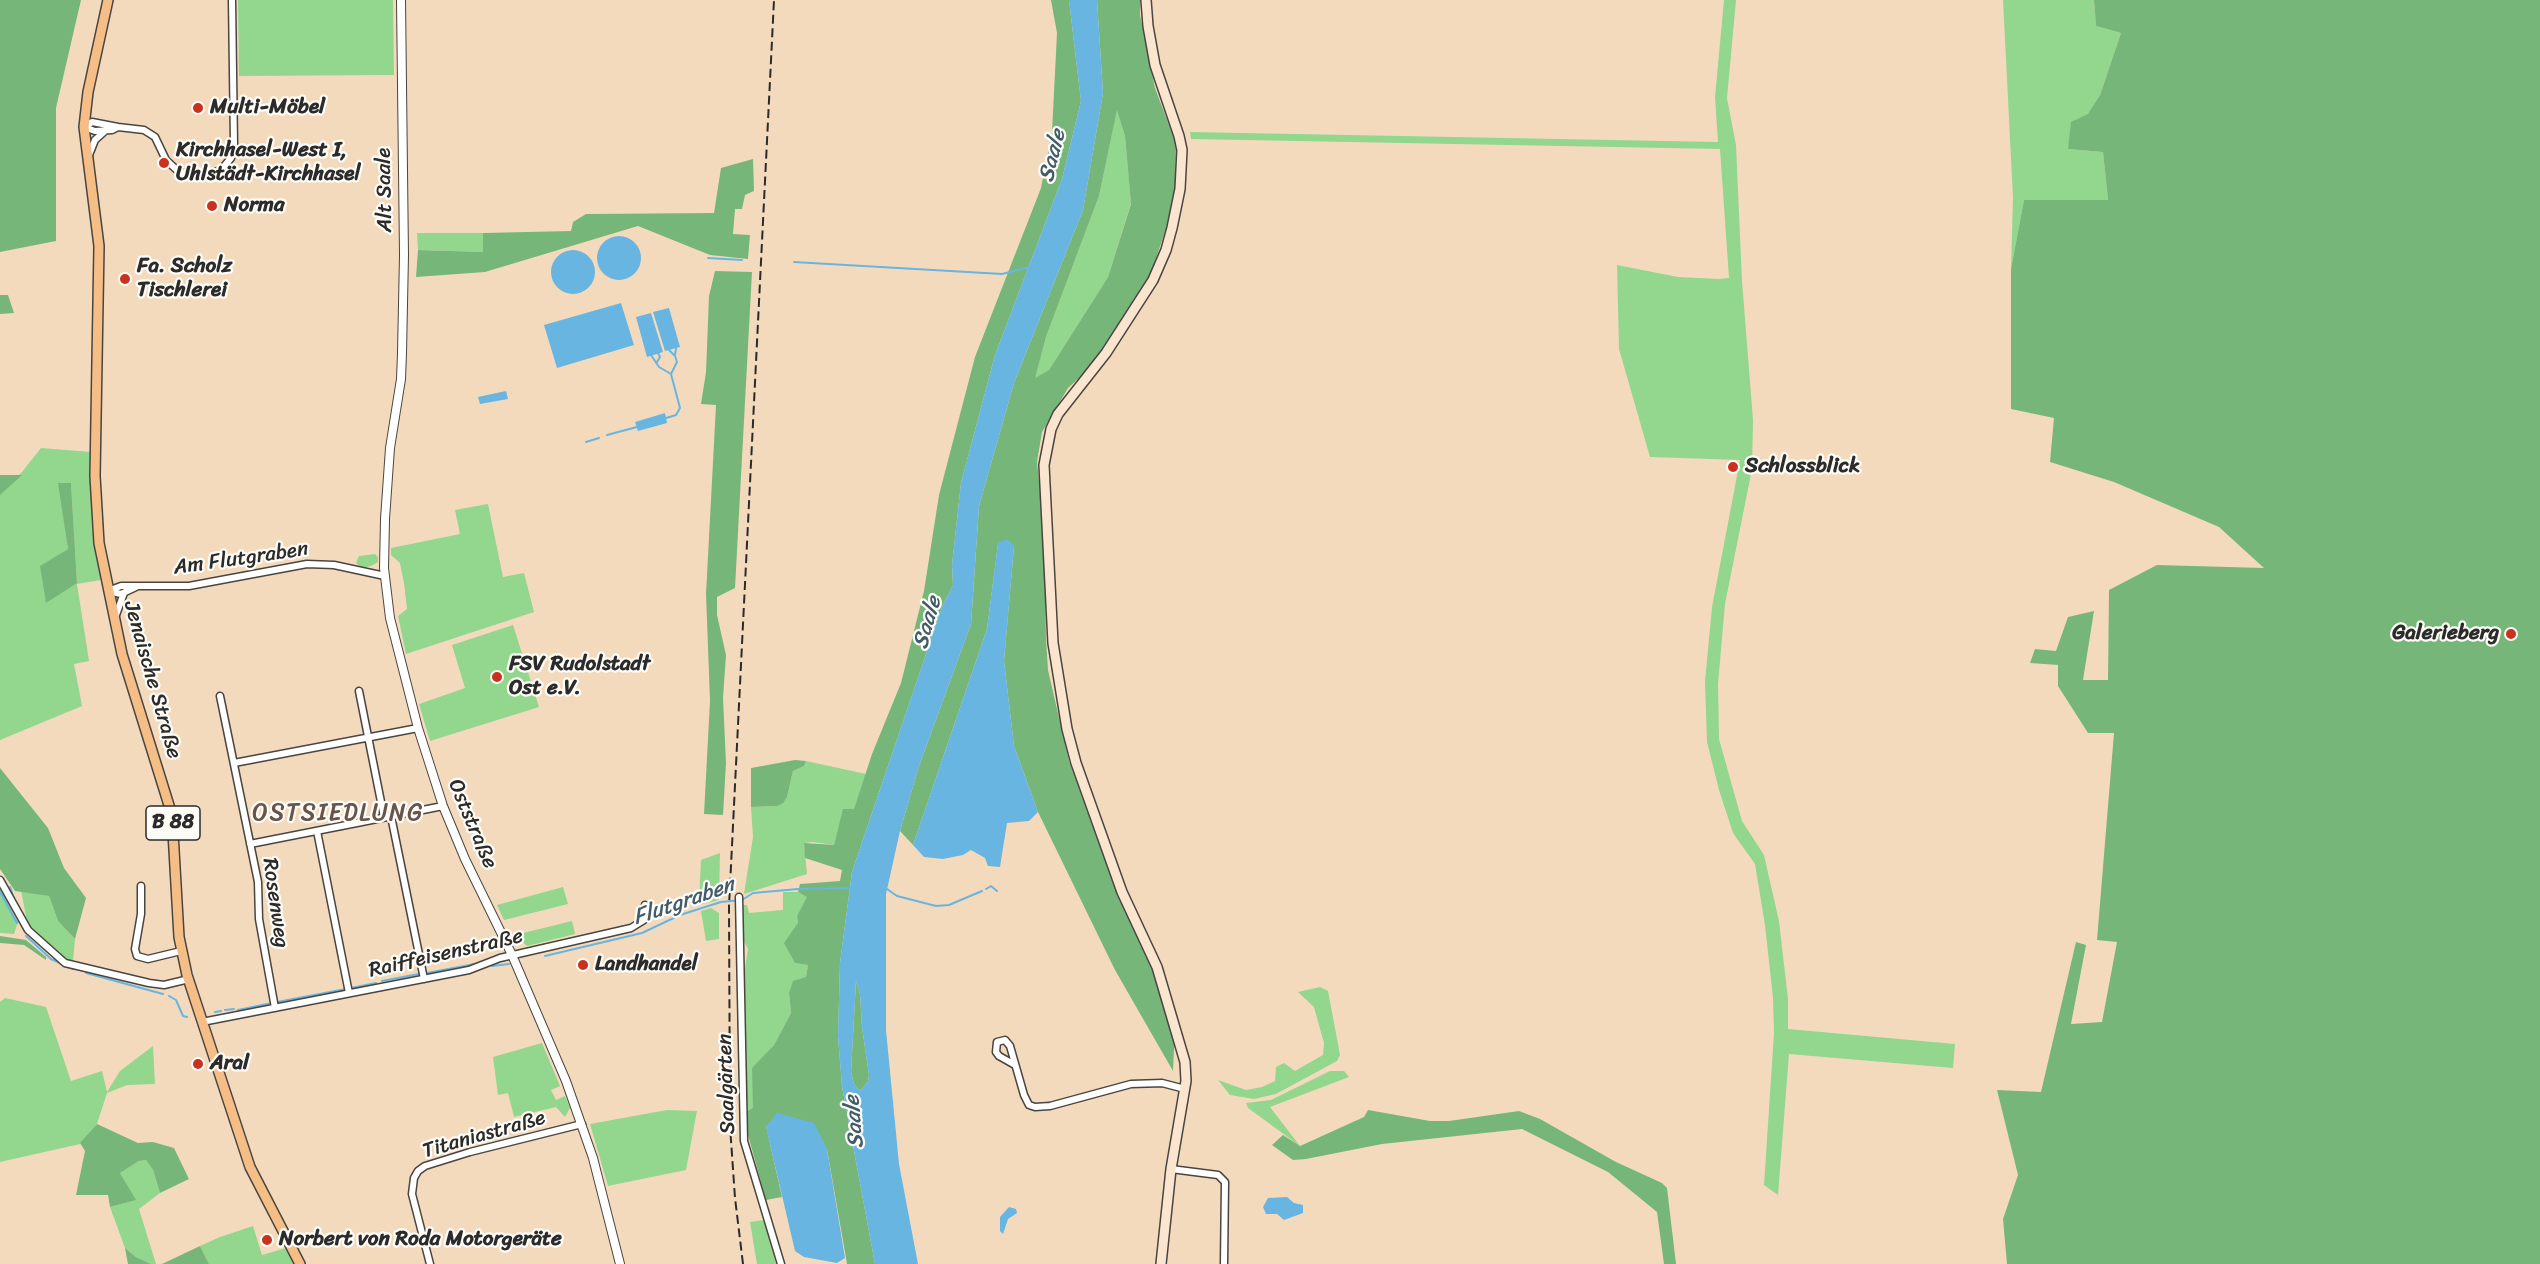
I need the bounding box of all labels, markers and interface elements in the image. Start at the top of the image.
place label: Multi-Möbel [210,95,325,121]
marker: Multi-Möbel [191,101,205,115]
water label: Saale [1034,127,1072,185]
place label: Kirchhasel-West I, Uhlstädt-Kirchhasel [176,138,360,188]
street label: Alt Saale [372,147,398,233]
marker: Kirchhasel-West I, Uhlstädt-Kirchhasel [157,156,171,170]
place label: Norma [224,193,285,219]
marker: Norma [205,199,219,213]
place label: Fa. Scholz Tischlerei [137,254,232,304]
marker: Fa. Scholz Tischlerei [118,272,132,286]
place label: Schlossblick [1745,454,1860,480]
marker: Schlossblick [1726,460,1740,474]
street label: Am Flutgraben [172,537,310,581]
water label: Saale [908,594,948,652]
street label: Jenaische Straße [117,598,187,762]
place label: Galerieberg [2392,621,2499,647]
marker: Galerieberg [2504,627,2518,641]
place label: FSV Rudolstadt Ost e.V. [509,652,650,702]
marker: FSV Rudolstadt Ost e.V. [490,670,504,684]
street label: Oststraße [442,776,502,872]
district label: OSTSIEDLUNG [255,800,421,828]
road number: B 88 [146,806,200,840]
street label: Rosenweg [256,856,294,950]
water label: Flutgraben [630,872,738,932]
street label: Raiffeisenstraße [366,924,526,984]
place label: Landhandel [595,952,698,978]
marker: Landhandel [576,958,590,972]
street label: Saalgärten [713,1033,741,1135]
place label: Aral [210,1051,249,1077]
marker: Aral [191,1057,205,1071]
water label: Saale [840,1095,870,1149]
street label: Titaniastraße [420,1105,548,1165]
place label: Norbert von Roda Motorgeräte [279,1227,562,1253]
marker: Norbert von Roda Motorgeräte [260,1233,274,1247]

